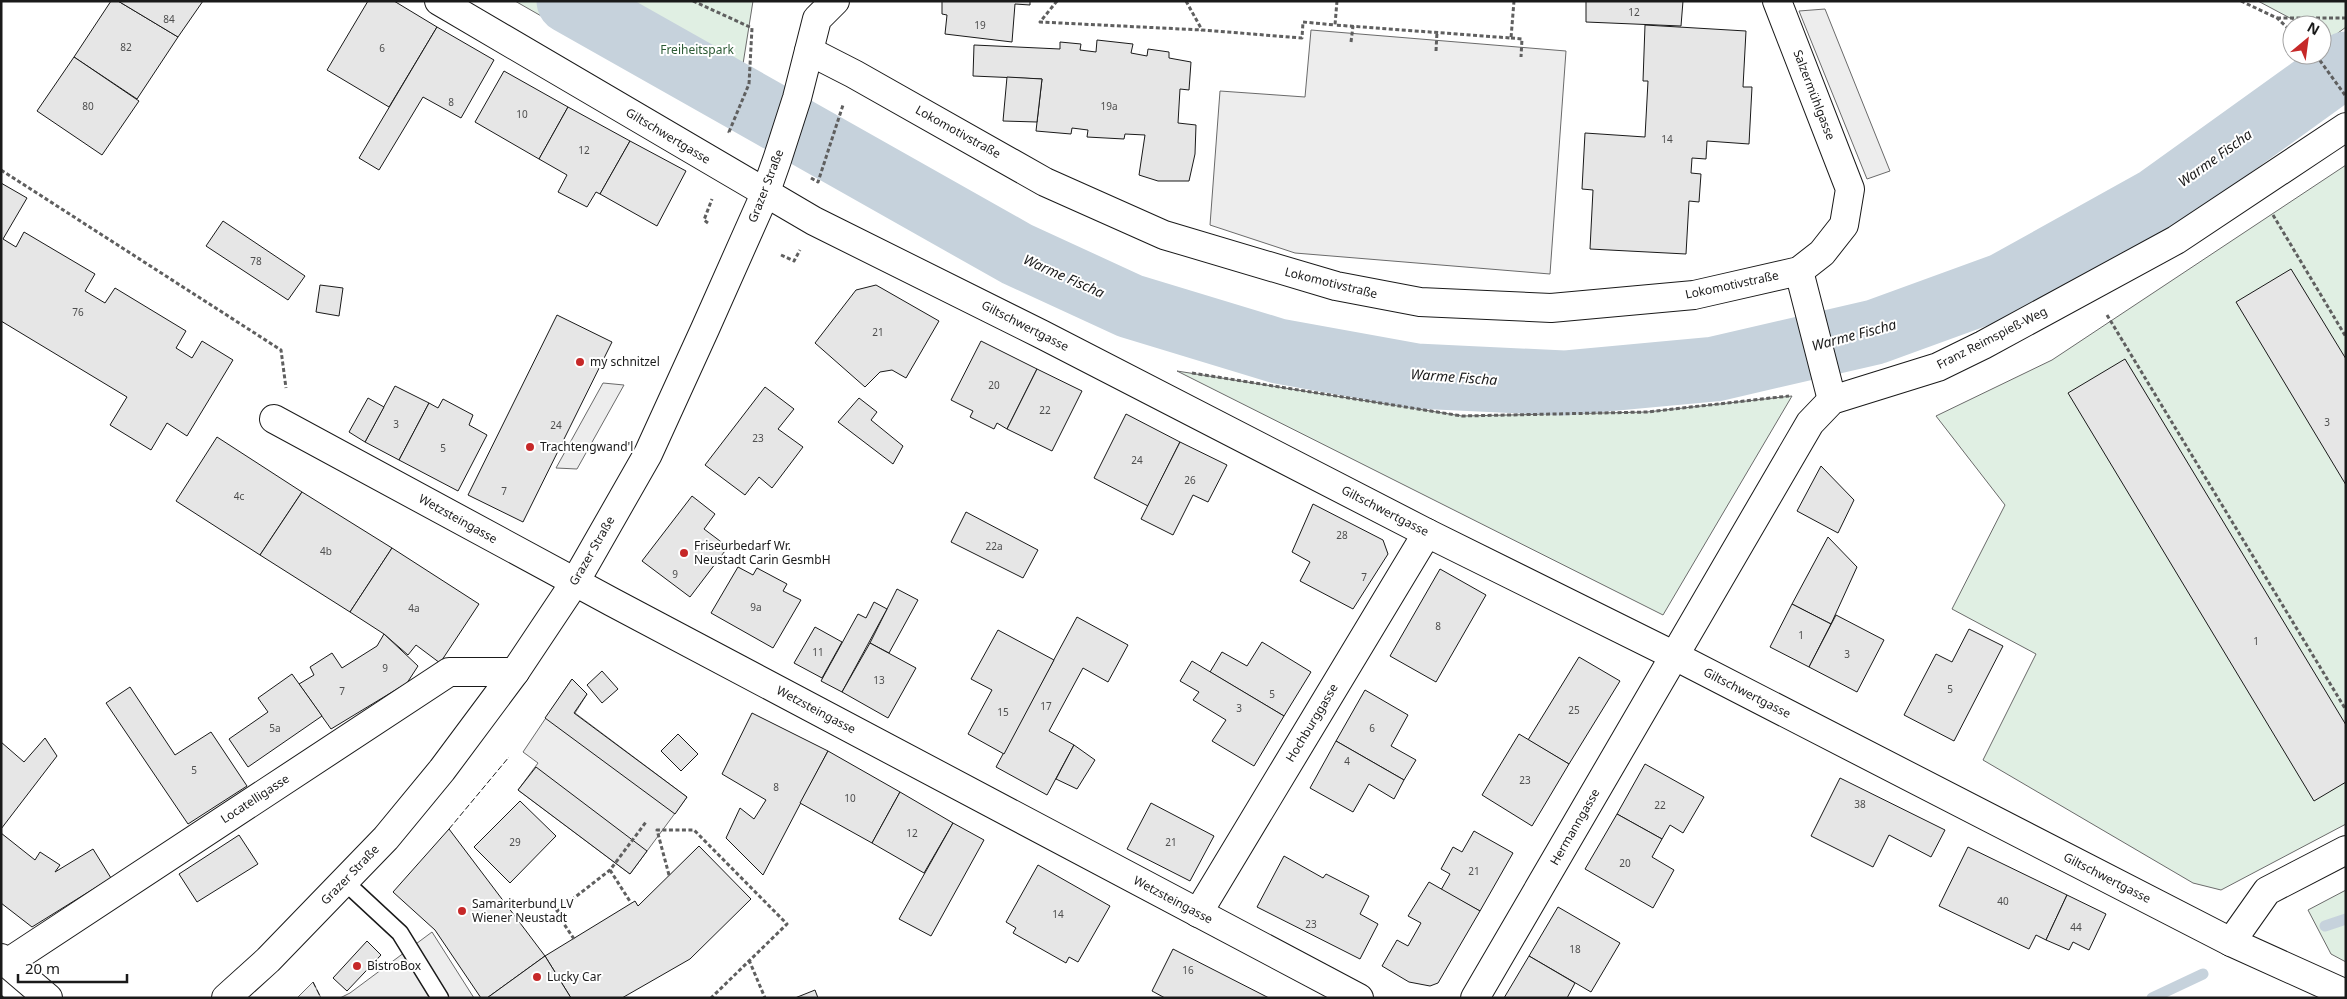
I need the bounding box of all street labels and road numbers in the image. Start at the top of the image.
street label: Salzermühlgasse [1789,47,1840,143]
street label: Lokomotivstraße [913,101,1004,162]
street label: Giltschwertgasse [623,104,714,168]
street label: Grazer Straße [744,146,787,225]
street label: Lokomotivstraße [1283,263,1380,302]
street label: Lokomotivstraße [1684,266,1780,303]
street label: Giltschwertgasse [979,296,1072,355]
street label: Franz Reimspieß-Weg [1934,302,2050,373]
street label: Giltschwertgasse [1339,481,1432,540]
street label: Wetzsteingasse [416,490,501,547]
street label: Grazer Straße [565,513,618,589]
street label: Giltschwertgasse [1701,663,1794,722]
street label: Hochburggasse [1281,680,1342,765]
street label: Wetzsteingasse [774,682,859,738]
street label: Locatelligasse [217,770,293,827]
street label: Hermanngasse [1546,785,1603,868]
street label: Grazer Straße [317,841,383,908]
street label: Giltschwertgasse [2061,848,2154,907]
street label: Wetzsteingasse [1131,872,1216,928]

